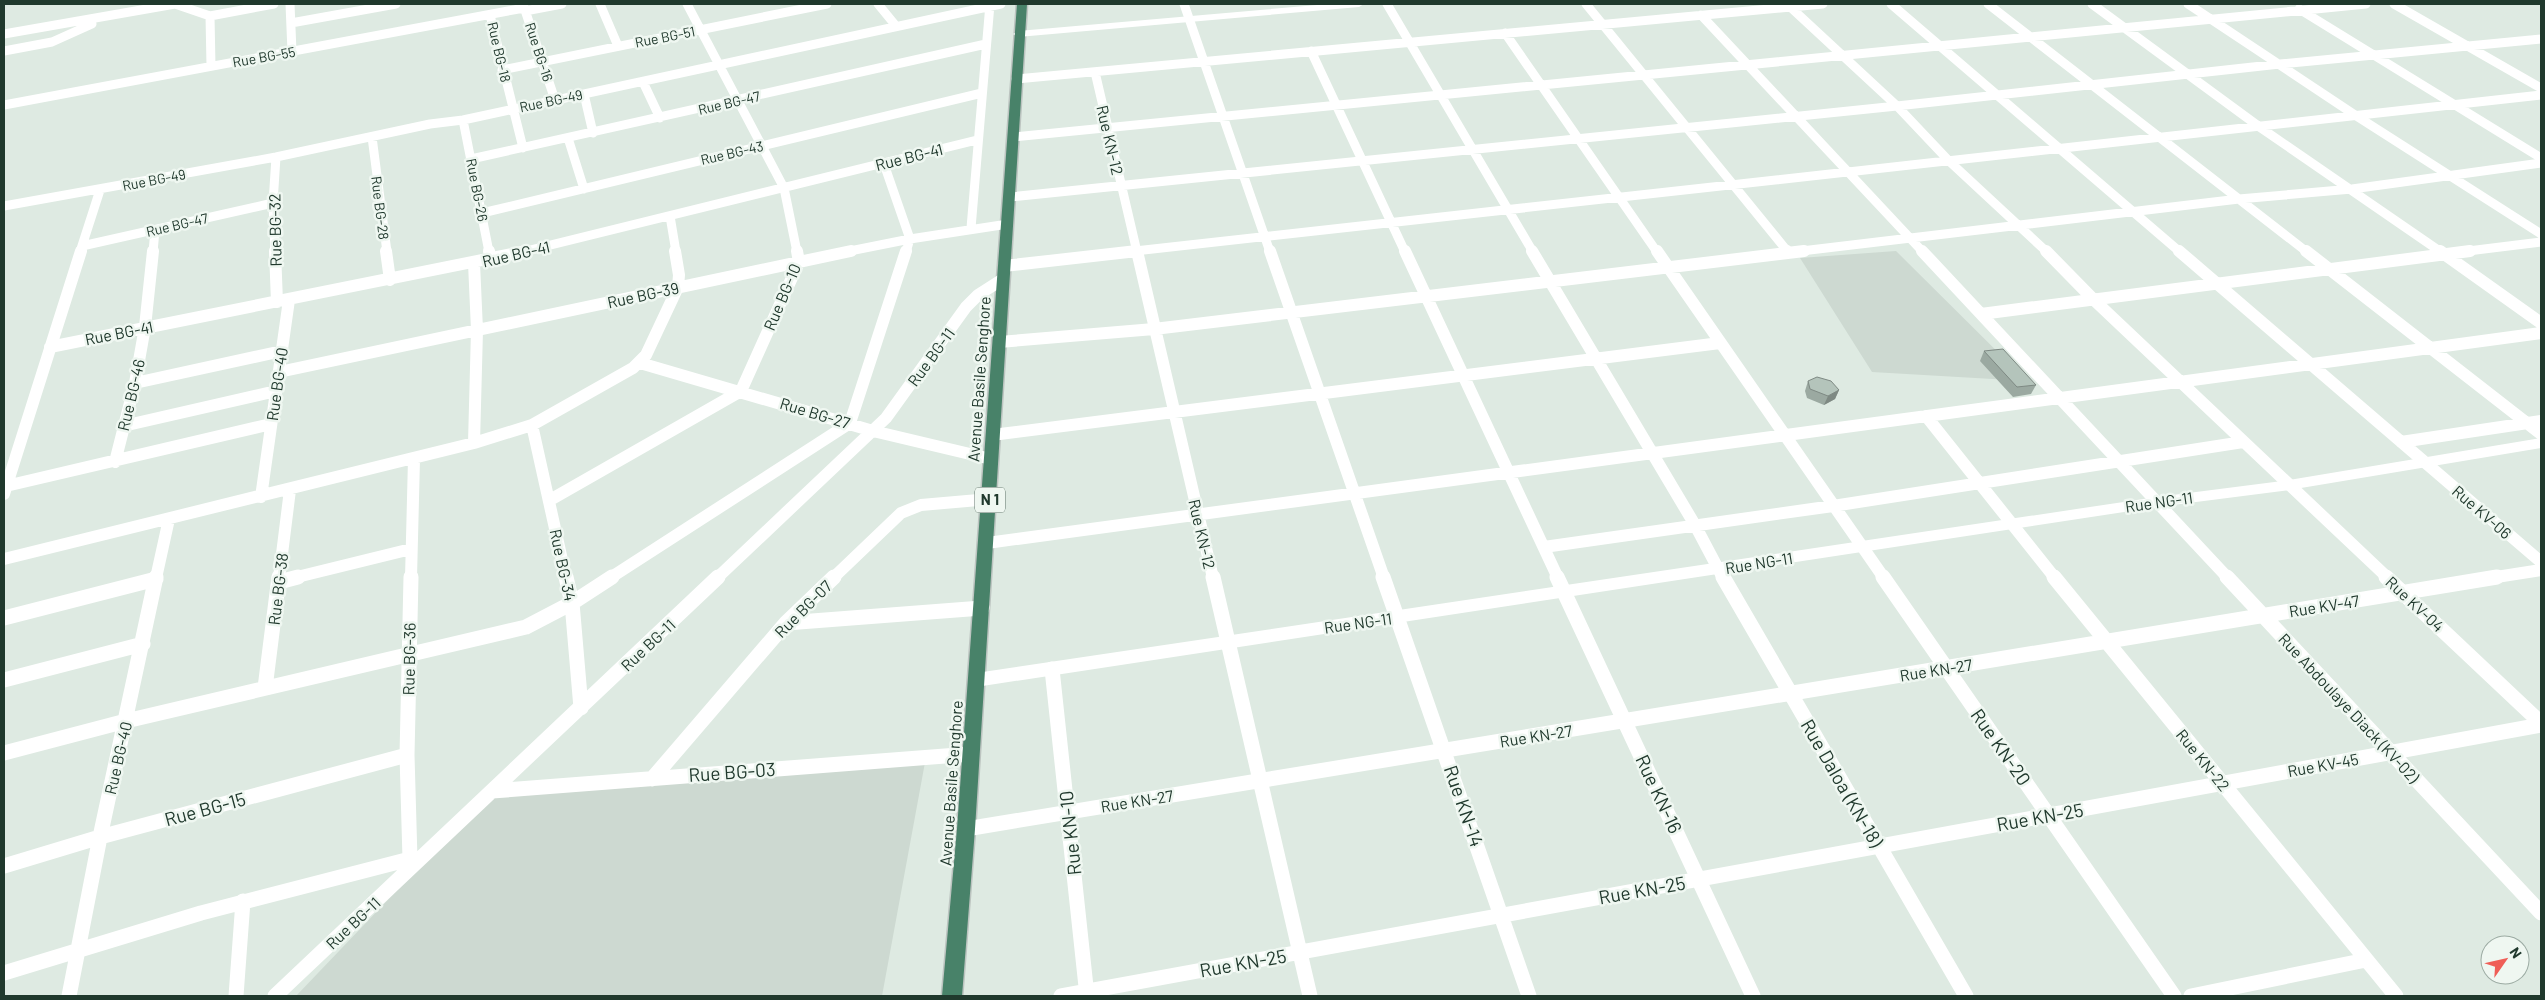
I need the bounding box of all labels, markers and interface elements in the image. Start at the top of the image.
street label: Rue BG-18 [484,20,515,84]
street label: Rue BG-16 [522,20,557,84]
street label: Rue BG-51 [633,22,696,51]
street label: Rue BG-55 [231,43,297,70]
street label: Rue BG-49 [518,86,584,115]
street label: Rue BG-47 [696,87,762,118]
street label: Rue KN-12 [1093,103,1128,177]
street label: Rue BG-43 [699,137,765,168]
street label: Rue BG-41 [873,139,945,174]
street label: Rue BG-26 [463,157,492,223]
street label: Rue BG-49 [121,165,187,194]
street label: Rue BG-28 [368,175,393,241]
street label: Rue BG-32 [264,193,285,267]
street label: Rue BG-47 [144,209,210,240]
street label: Rue BG-41 [480,236,552,271]
street label: Rue BG-10 [759,260,804,333]
street label: Rue BG-39 [605,278,680,311]
street label: Avenue Basile Senghore [963,296,994,462]
street label: Rue BG-41 [83,317,155,348]
street label: Rue BG-11 [903,324,958,390]
street label: Rue BG-40 [262,346,291,422]
street label: Rue BG-46 [113,357,148,433]
street label: Rue BG-27 [778,393,853,432]
street label: Rue KV-06 [2449,481,2516,542]
street label: Rue NG-11 [2124,487,2194,516]
road number: N 1 [975,488,1005,512]
street label: Rue KN-12 [1185,497,1220,571]
street label: Rue BG-34 [547,527,580,603]
street label: Rue NG-11 [1724,548,1794,577]
street label: Rue BG-38 [264,552,291,626]
street label: Rue KV-04 [2382,572,2448,635]
street label: Rue BG-07 [770,576,835,641]
street label: Rue KV-47 [2288,591,2361,620]
street label: Rue NG-11 [1323,608,1393,637]
street label: Rue BG-11 [617,615,679,675]
street label: Rue BG-36 [398,622,419,695]
street label: Rue Abdoulaye Diack (KV-02) [2275,629,2424,787]
street label: Rue KN-27 [1898,654,1974,685]
street label: Avenue Basile Senghore [935,700,966,866]
street label: Rue KN-20 [1967,704,2036,790]
street label: Rue Daloa (KN-18) [1797,715,1889,852]
street label: Rue BG-40 [100,720,135,796]
street label: Rue KN-27 [1498,720,1574,751]
street label: Rue KN-22 [2173,725,2234,794]
street label: Rue KV-45 [2286,749,2360,780]
street label: Rue KN-16 [1631,751,1688,837]
street label: Rue BG-03 [688,757,776,786]
street label: Rue KN-14 [1440,762,1489,850]
street label: Rue KN-27 [1099,785,1175,816]
street label: Rue BG-15 [162,787,248,830]
street label: Rue KN-10 [1054,790,1085,877]
street label: Rue KN-25 [1995,798,2085,835]
street label: Rue KN-25 [1597,871,1687,908]
street label: Rue BG-11 [322,893,384,953]
north arrow [2480,935,2530,985]
street label: Rue KN-25 [1198,944,1288,981]
text: N [2507,944,2526,961]

